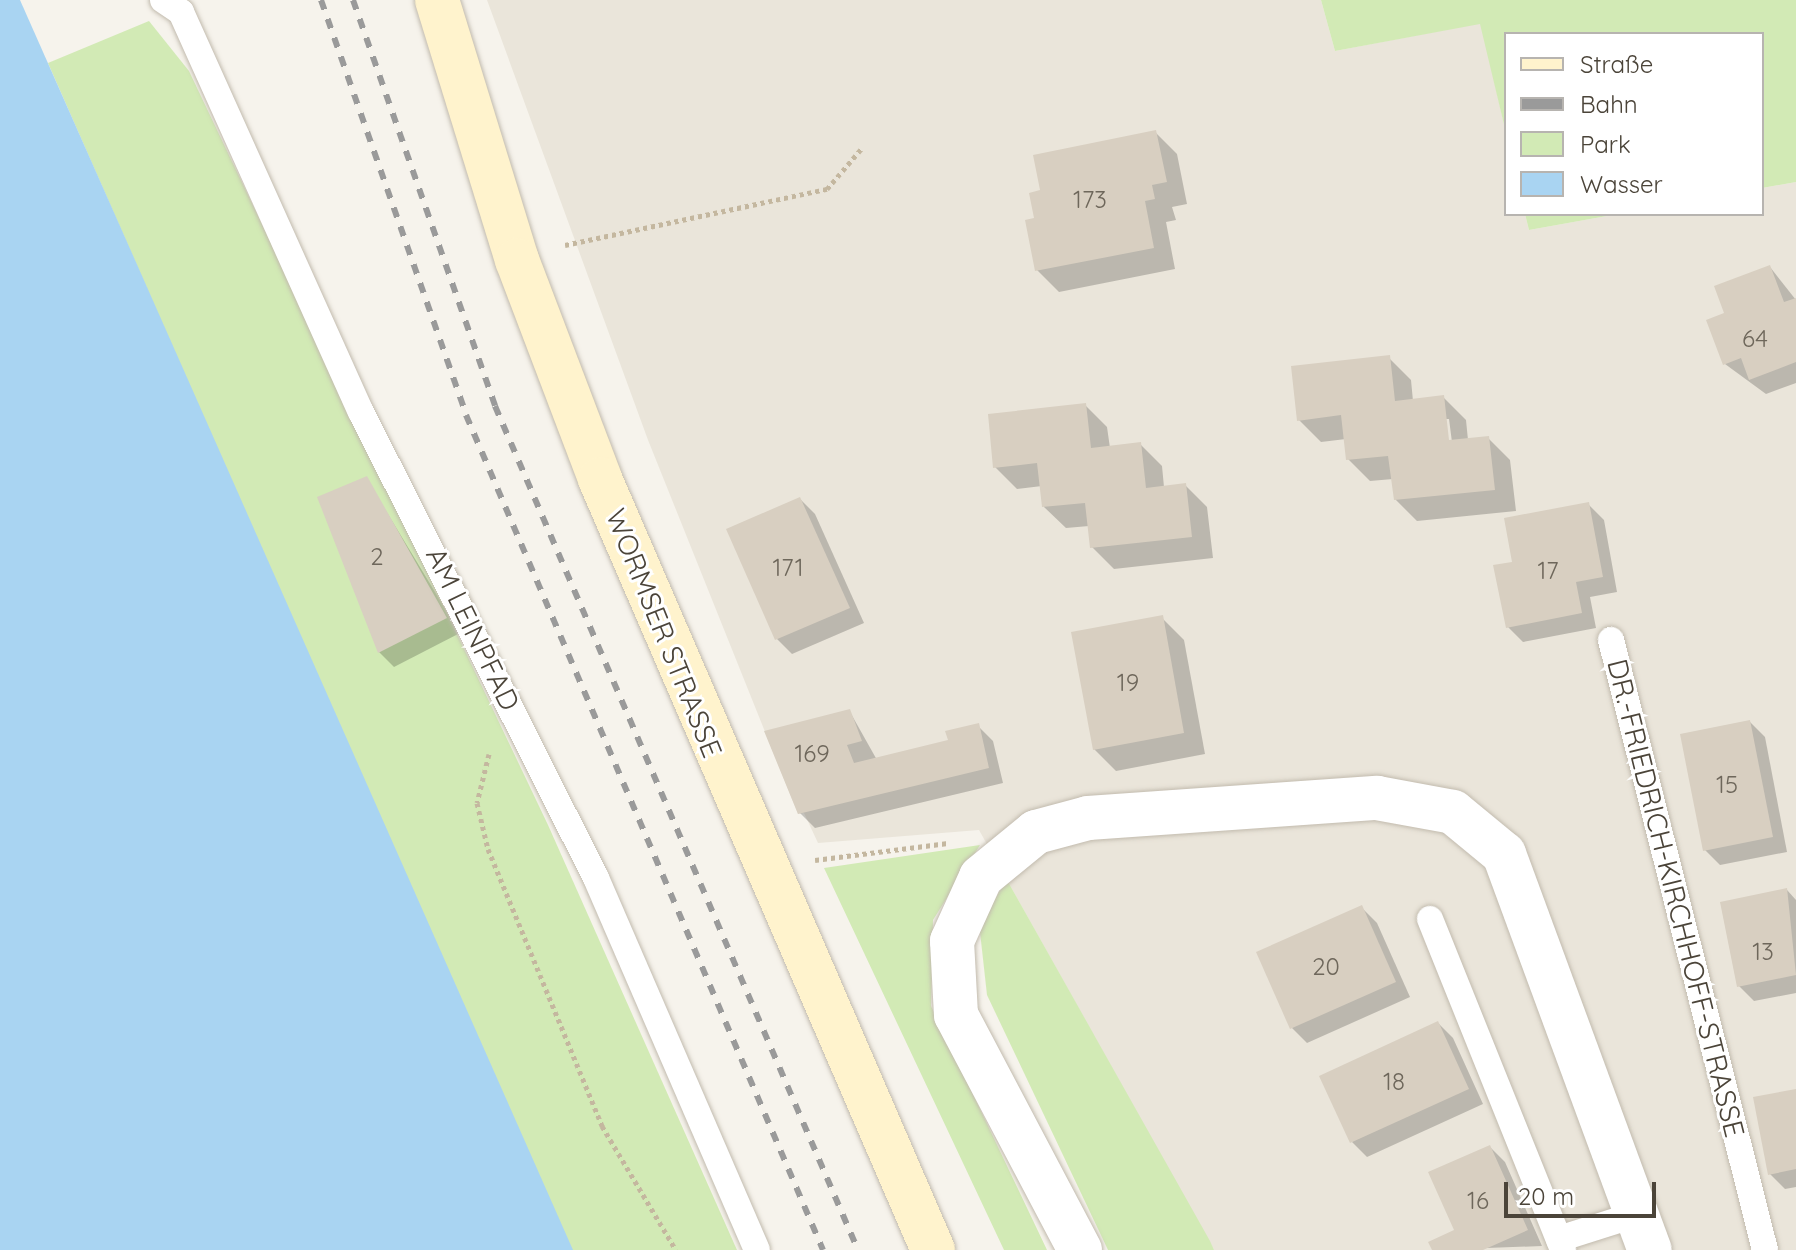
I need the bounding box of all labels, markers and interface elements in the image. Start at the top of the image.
legend [1504,32,1764,216]
text: Straße [1580,49,1653,79]
text: Bahn [1580,89,1638,119]
text: Park [1580,129,1631,159]
text: Wasser [1580,169,1663,199]
house number: 173 [1073,186,1107,214]
house number: 64 [1742,325,1768,353]
street label: WORMSER STRASSE [599,504,729,762]
street label: AM LEINPFAD [419,542,527,716]
house number: 2 [370,543,384,571]
house number: 171 [772,554,804,582]
house number: 17 [1537,557,1559,585]
street label: DR.-FRIEDRICH-KIRCHHOFF-STRASSE [1600,655,1752,1141]
house number: 19 [1117,669,1139,697]
house number: 169 [794,740,830,768]
house number: 15 [1716,771,1738,799]
house number: 13 [1752,938,1774,966]
house number: 20 [1312,953,1340,981]
house number: 18 [1383,1068,1405,1096]
scale bar [1508,1166,1660,1216]
text: 20 m [1518,1181,1574,1211]
house number: 16 [1467,1187,1489,1215]

